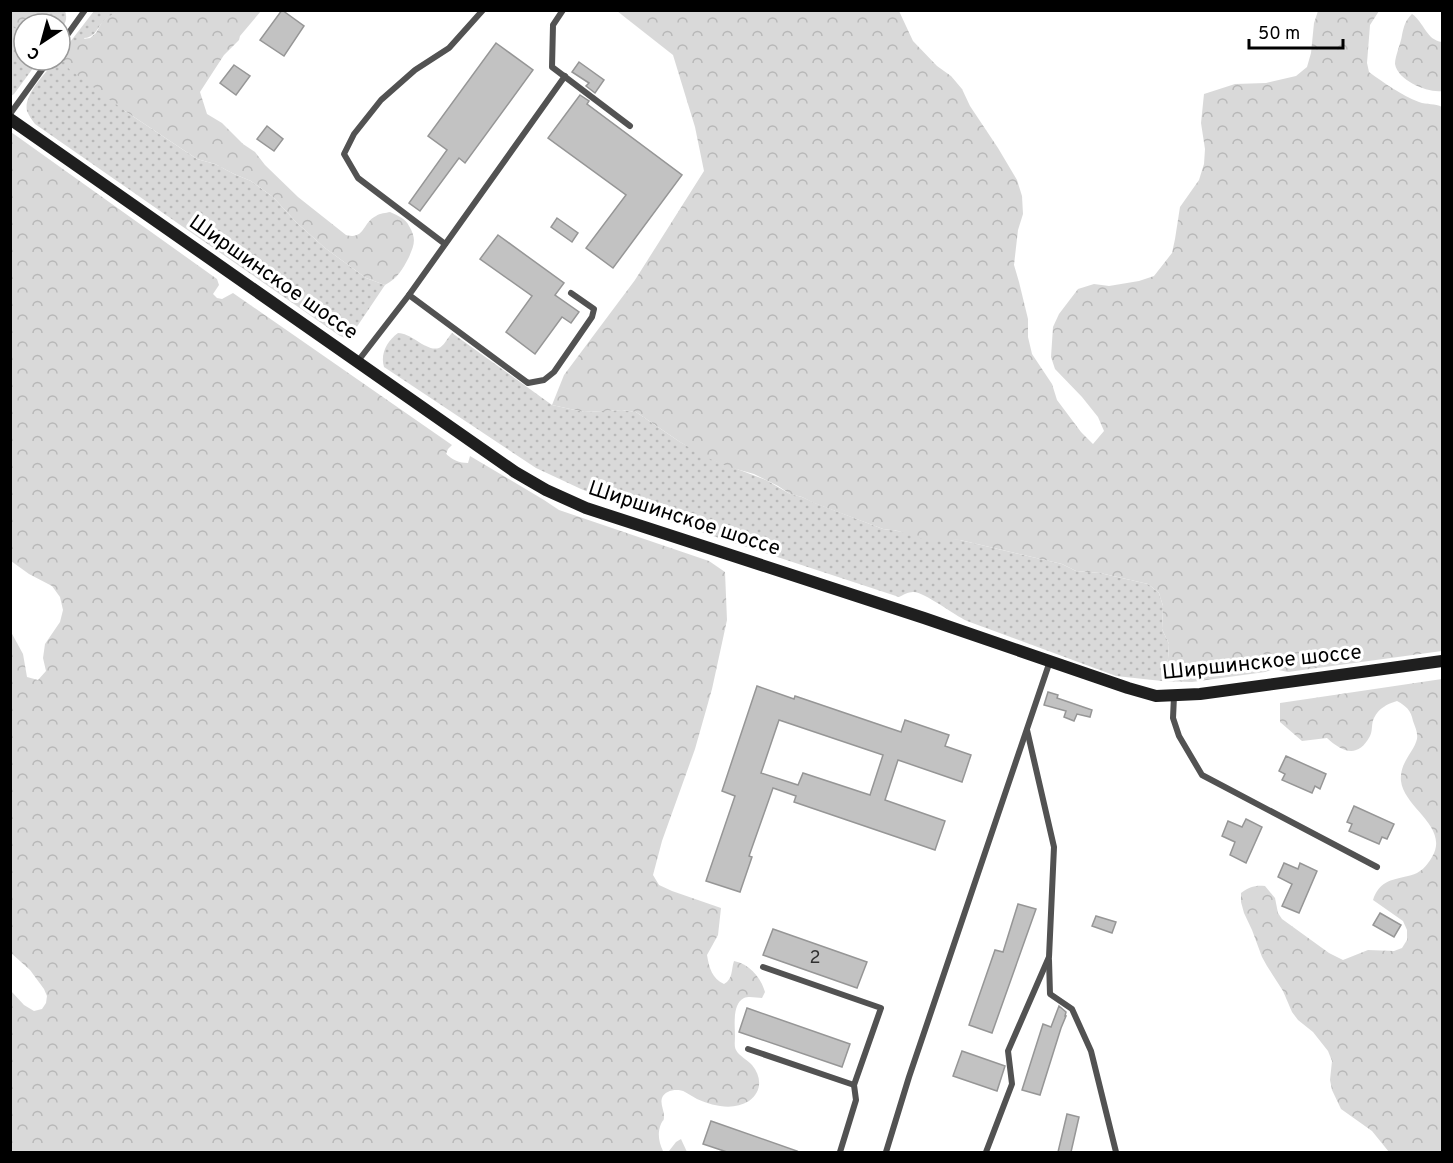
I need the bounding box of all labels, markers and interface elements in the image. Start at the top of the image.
north arrow [12,12,72,72]
scale bar [1249,12,1344,50]
text: 50 m [1258,23,1300,46]
text: С [24,41,44,64]
street label: Ширшинское шоссе [183,209,363,347]
street label: Ширшинское шоссе [584,475,784,563]
street label: Ширшинское шоссе [1161,639,1363,687]
house number: 2 [809,947,821,970]

